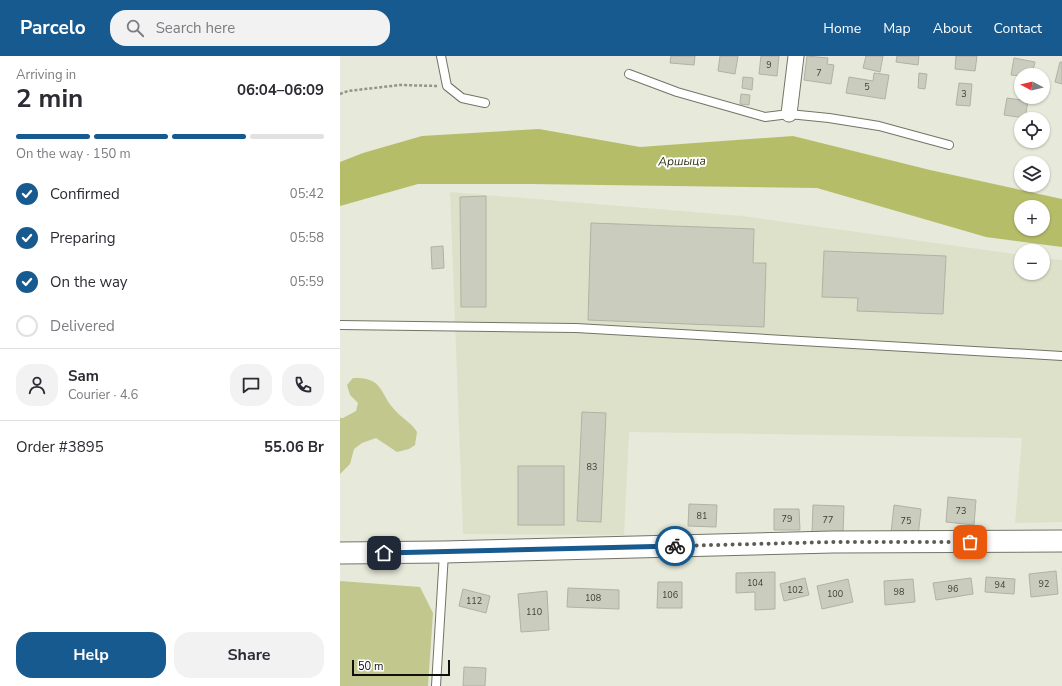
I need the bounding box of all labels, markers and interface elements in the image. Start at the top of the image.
search box [110,10,390,46]
text: Parcelo [20,15,86,41]
icon: search [124,17,146,39]
text: Search here [156,18,235,38]
text: Home [823,19,861,38]
text: Map [883,19,911,38]
text: About [933,19,972,38]
text: Contact [994,19,1042,38]
house number: 9 [766,59,772,71]
text: Arriving in [16,66,76,84]
house number: 7 [816,67,822,79]
north arrow [1014,68,1050,104]
map controls [1014,68,1050,280]
text: 06:04–06:09 [237,80,324,100]
text: 2 min [16,81,83,116]
house number: 5 [864,81,870,93]
house number: 3 [961,88,967,100]
button: locate [1014,112,1050,148]
text: On the way · 150 m [16,145,131,163]
water label: Аршыца [657,153,706,169]
button: layers [1014,156,1050,192]
icon: check [16,183,38,205]
text: Confirmed [50,184,120,204]
text: 05:42 [290,185,324,203]
button: + [1014,200,1050,236]
icon: check [16,227,38,249]
text: Preparing [50,228,115,248]
text: 05:58 [290,229,324,247]
button: − [1014,244,1050,280]
icon: check [16,271,38,293]
text: On the way [50,272,128,292]
text: 05:59 [290,273,324,291]
text: Delivered [50,316,115,336]
button: person [16,364,58,406]
button: chat [230,364,272,406]
button: phone [282,364,324,406]
text: Sam [68,366,99,386]
text: Courier · 4.6 [68,386,138,404]
text: Order #3895 [16,437,104,457]
text: 55.06 Br [264,437,324,457]
house number: 83 [587,461,597,473]
house number: 73 [956,505,966,517]
house number: 81 [697,510,707,522]
house number: 79 [782,513,792,525]
house number: 77 [823,514,833,526]
house number: 75 [901,515,911,527]
pin [953,525,987,559]
courier [655,526,695,566]
icon: bag [959,531,981,553]
icon: bike [664,535,686,557]
pin [367,536,401,570]
icon: home [373,542,395,564]
house number: 104 [747,577,764,589]
house number: 92 [1039,578,1049,590]
house number: 94 [995,579,1006,591]
house number: 96 [948,583,958,595]
house number: 102 [787,584,803,596]
house number: 98 [894,586,904,598]
house number: 100 [827,588,843,600]
house number: 106 [662,589,678,601]
house number: 108 [585,592,601,604]
house number: 112 [466,595,482,607]
house number: 110 [526,606,542,618]
button: Help [16,632,166,678]
button: Share [174,632,324,678]
scale bar [352,658,450,677]
text: 50 m [358,659,383,674]

